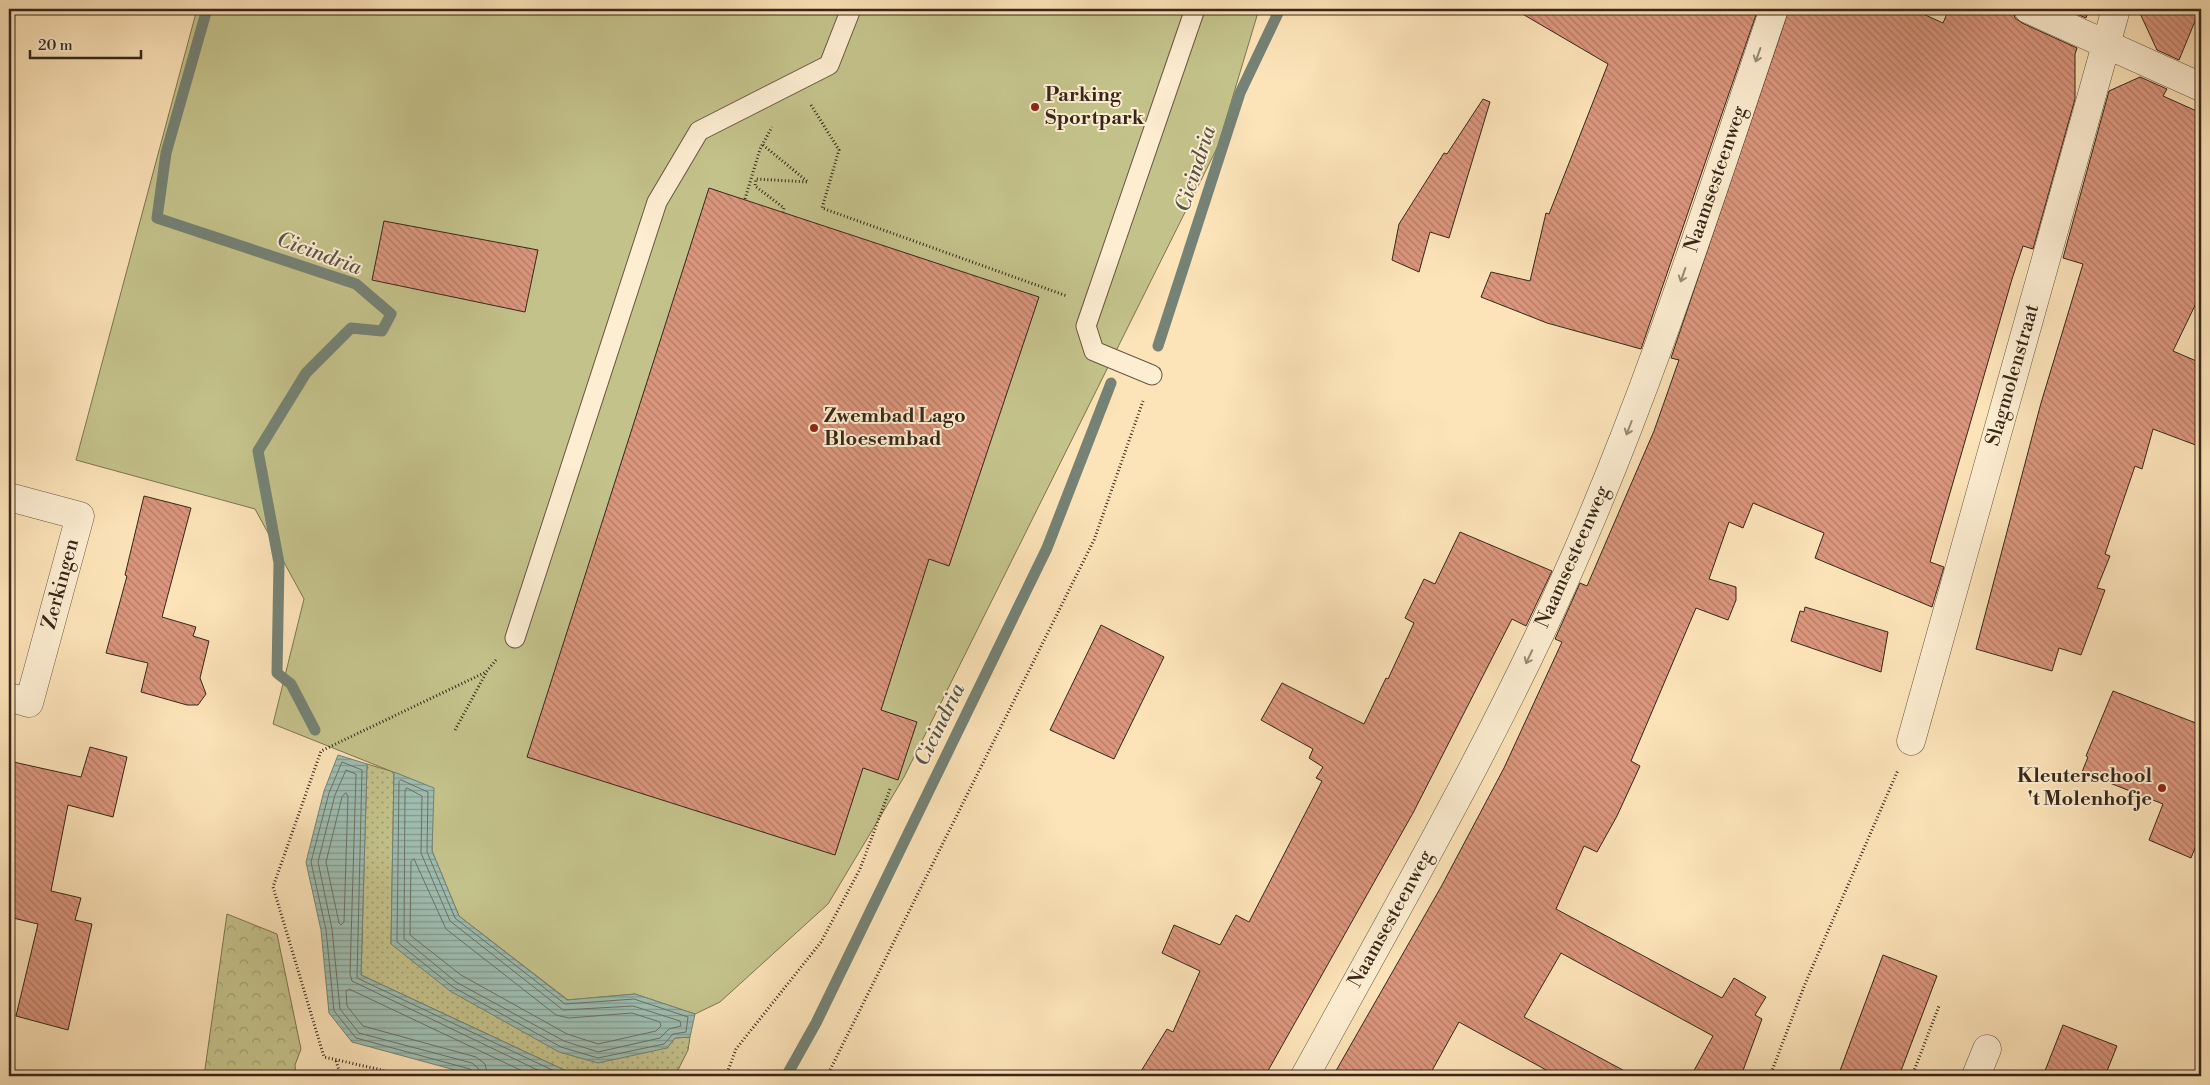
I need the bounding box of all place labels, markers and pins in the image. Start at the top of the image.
place label: Parking Sportpark [1045,83,1145,131]
marker: Parking Sportpark [1029,101,1041,113]
place label: Zwembad Lago Bloesembad [824,404,966,452]
marker: Zwembad Lago Bloesembad [808,422,820,434]
place label: Kleuterschool 't Molenhofje [2017,764,2152,812]
marker: Kleuterschool 't Molenhofje [2156,782,2168,794]

